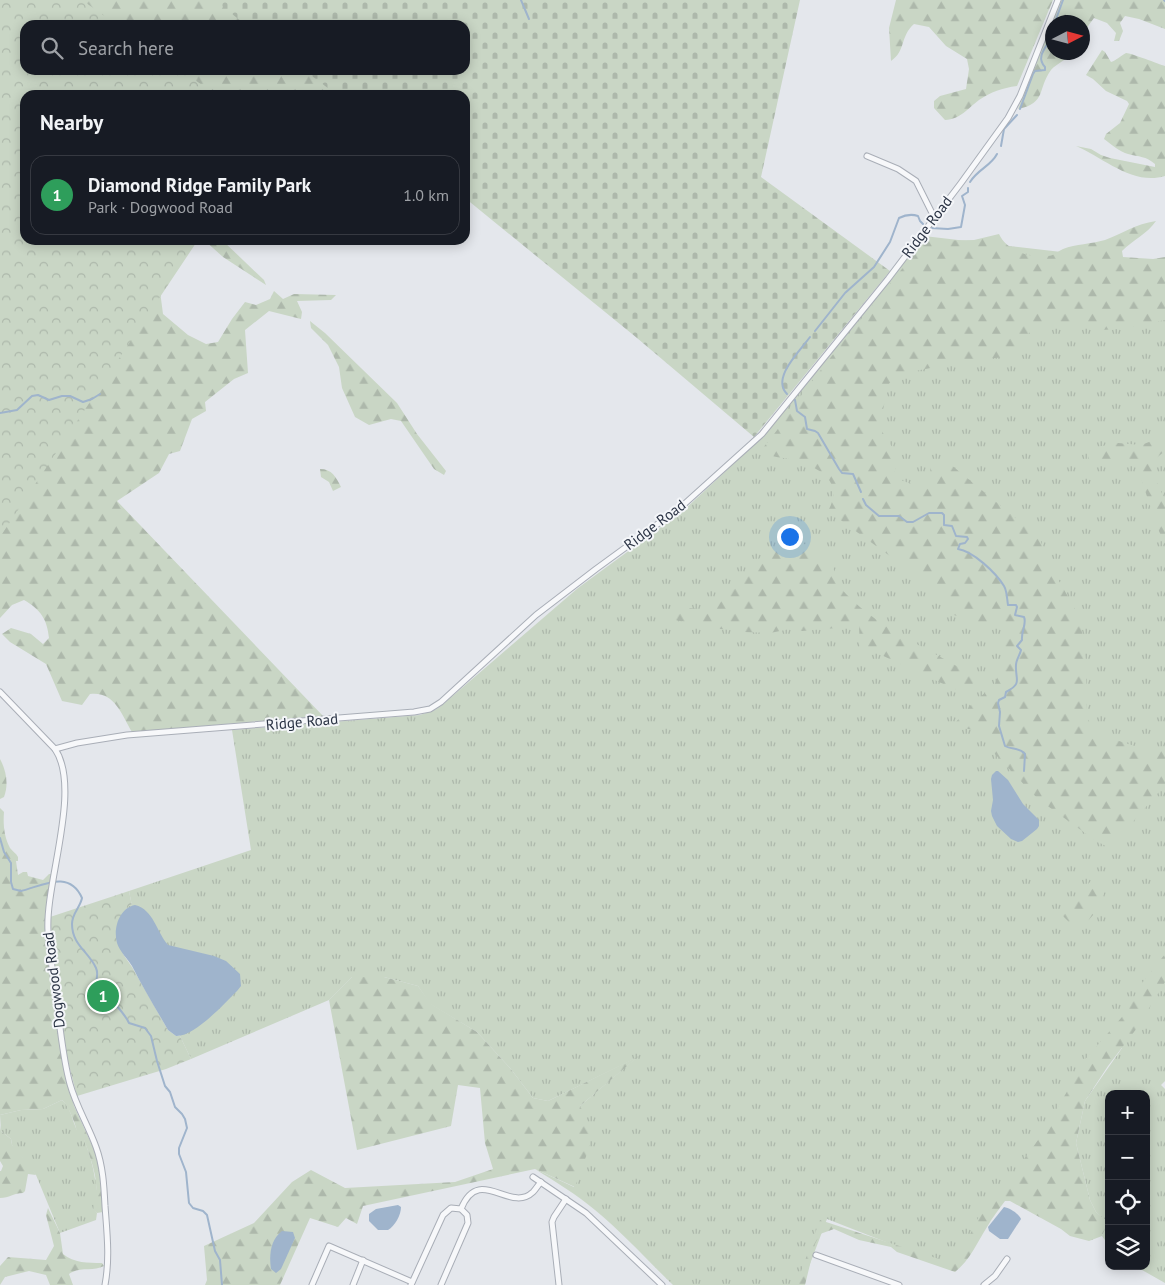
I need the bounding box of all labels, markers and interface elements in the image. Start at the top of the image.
north arrow [1045,15,1090,60]
search box [20,20,470,75]
icon: search [38,34,66,62]
text: Search here [78,36,174,60]
text: Nearby [40,109,103,136]
text: Diamond Ridge Family Park [88,173,311,197]
text: 1 [52,185,62,205]
text: 1.0 km [403,185,449,205]
street label: Ridge Road [897,192,956,261]
text: Park · Dogwood Road [88,197,233,217]
street label: Ridge Road [620,495,689,554]
your location [777,524,803,550]
street label: Ridge Road [265,709,339,734]
street label: Dogwood Road [38,931,69,1029]
pin: 1 [87,977,119,1015]
map controls [1105,1090,1150,1270]
button: + [1105,1090,1150,1135]
button: − [1105,1135,1150,1180]
button: locate [1105,1180,1150,1225]
button: layers [1105,1225,1150,1270]

